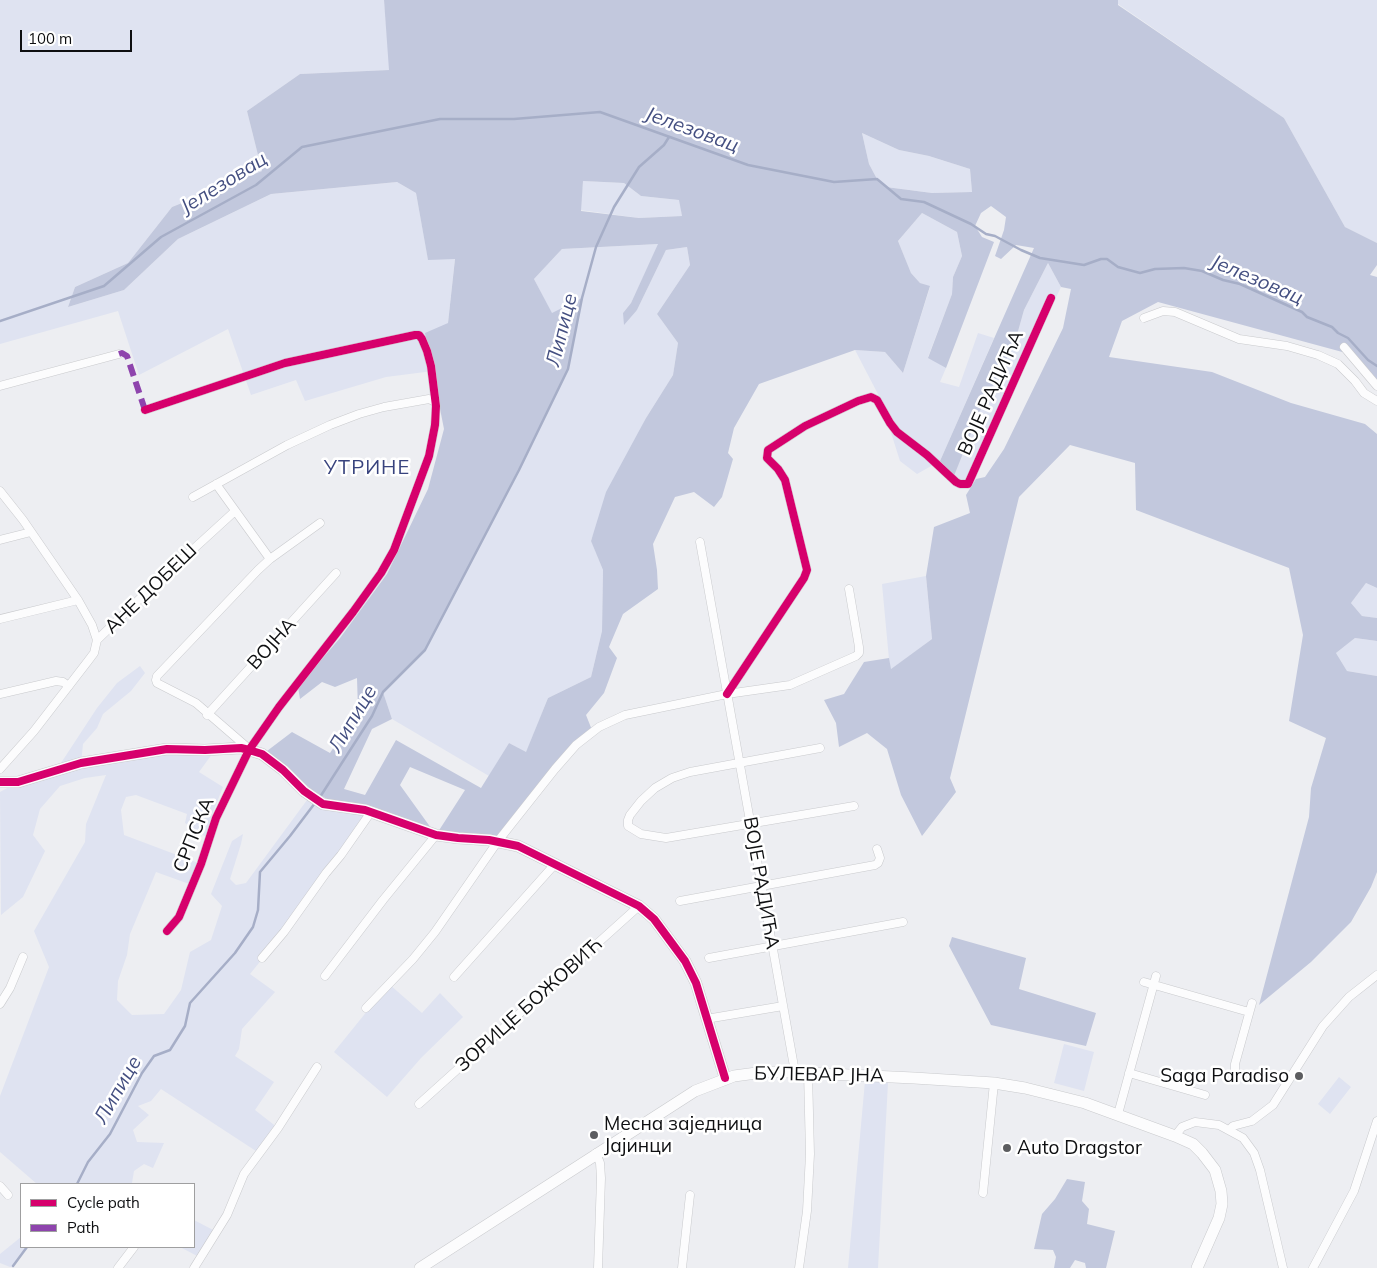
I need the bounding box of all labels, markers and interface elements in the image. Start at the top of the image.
scale bar [22,20,135,52]
text: 100 m [28,29,72,48]
water label: Јелезовац [642,102,742,158]
water label: Јелезовац [176,147,272,219]
water label: Јелезовац [1207,250,1307,310]
water label: Липице [541,291,583,369]
street label: ВОЈЕ РАДИЋА [953,327,1029,459]
district label: УТРИНЕ [323,456,411,480]
street label: АНЕ ДОБЕШ [100,539,202,639]
street label: ВОЈНА [243,613,301,675]
water label: Липице [324,681,382,757]
street label: СРПСКА [169,794,219,876]
street label: ВОЈЕ РАДИЋА [738,815,784,951]
street label: ЗОРИЦЕ БОЖОВИЋ [451,933,607,1077]
water label: Липице [89,1052,147,1128]
street label: БУЛЕВАР ЈНА [754,1062,884,1088]
place label: Saga Paradiso [1160,1065,1289,1087]
marker: Saga Paradiso [1293,1070,1305,1082]
place label: Месна заједница Јајинци [604,1113,762,1157]
marker: Месна заједница Јајинци [588,1129,600,1141]
place label: Auto Dragstor [1017,1137,1142,1159]
marker: Auto Dragstor [1001,1142,1013,1154]
legend [20,1183,195,1248]
text: Cycle path [67,1193,140,1212]
text: Path [67,1218,99,1237]

